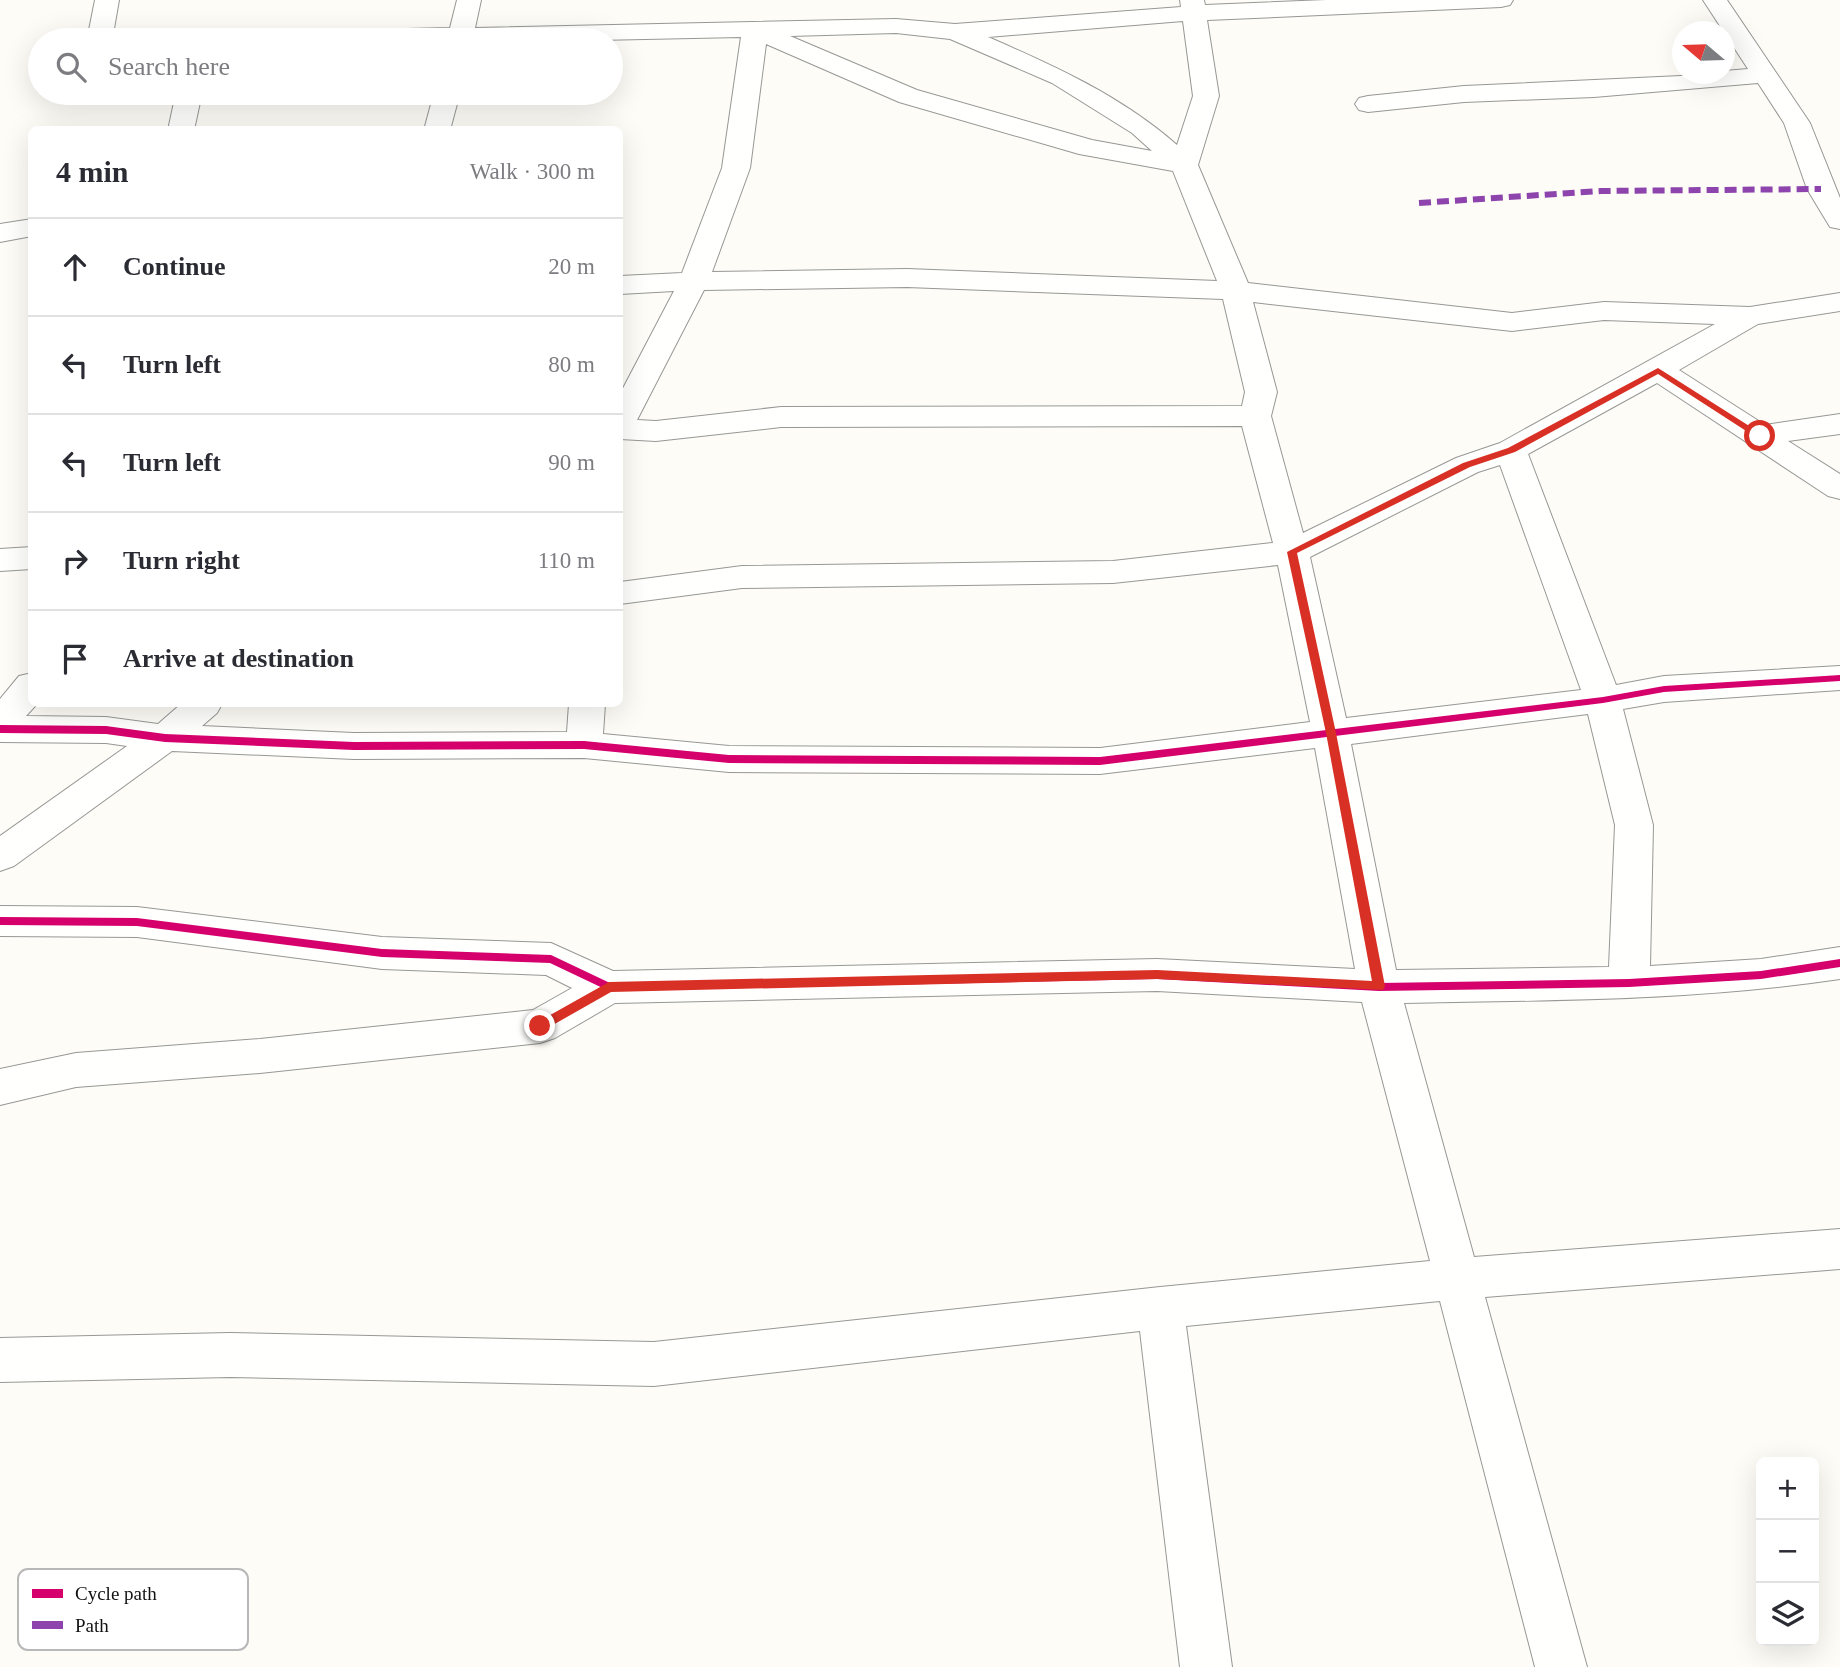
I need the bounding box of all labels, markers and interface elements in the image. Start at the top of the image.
north arrow [1672,21,1735,84]
search box [28,28,623,105]
icon: search [52,48,90,86]
text: Search here [108,52,230,81]
text: 4 min [56,155,129,188]
text: Walk · 300 m [470,159,595,184]
icon: ahead [56,248,94,286]
text: Continue [123,252,226,281]
text: 20 m [548,254,595,279]
icon: left [56,346,94,384]
text: Turn left [123,350,221,379]
text: 80 m [548,352,595,377]
route start [1744,420,1775,451]
icon: left [56,444,94,482]
text: Turn left [123,448,221,477]
text: 90 m [548,450,595,475]
icon: right [56,542,94,580]
text: Turn right [123,546,240,575]
text: 110 m [538,548,595,573]
icon: arrive [56,640,94,678]
text: Arrive at destination [123,644,354,673]
route end [524,1010,555,1041]
map controls [1756,1457,1819,1646]
button: + [1756,1457,1819,1520]
button: − [1756,1520,1819,1583]
legend [18,1569,248,1650]
text: Cycle path [75,1583,157,1604]
button: layers [1756,1583,1819,1646]
text: Path [75,1615,109,1636]

